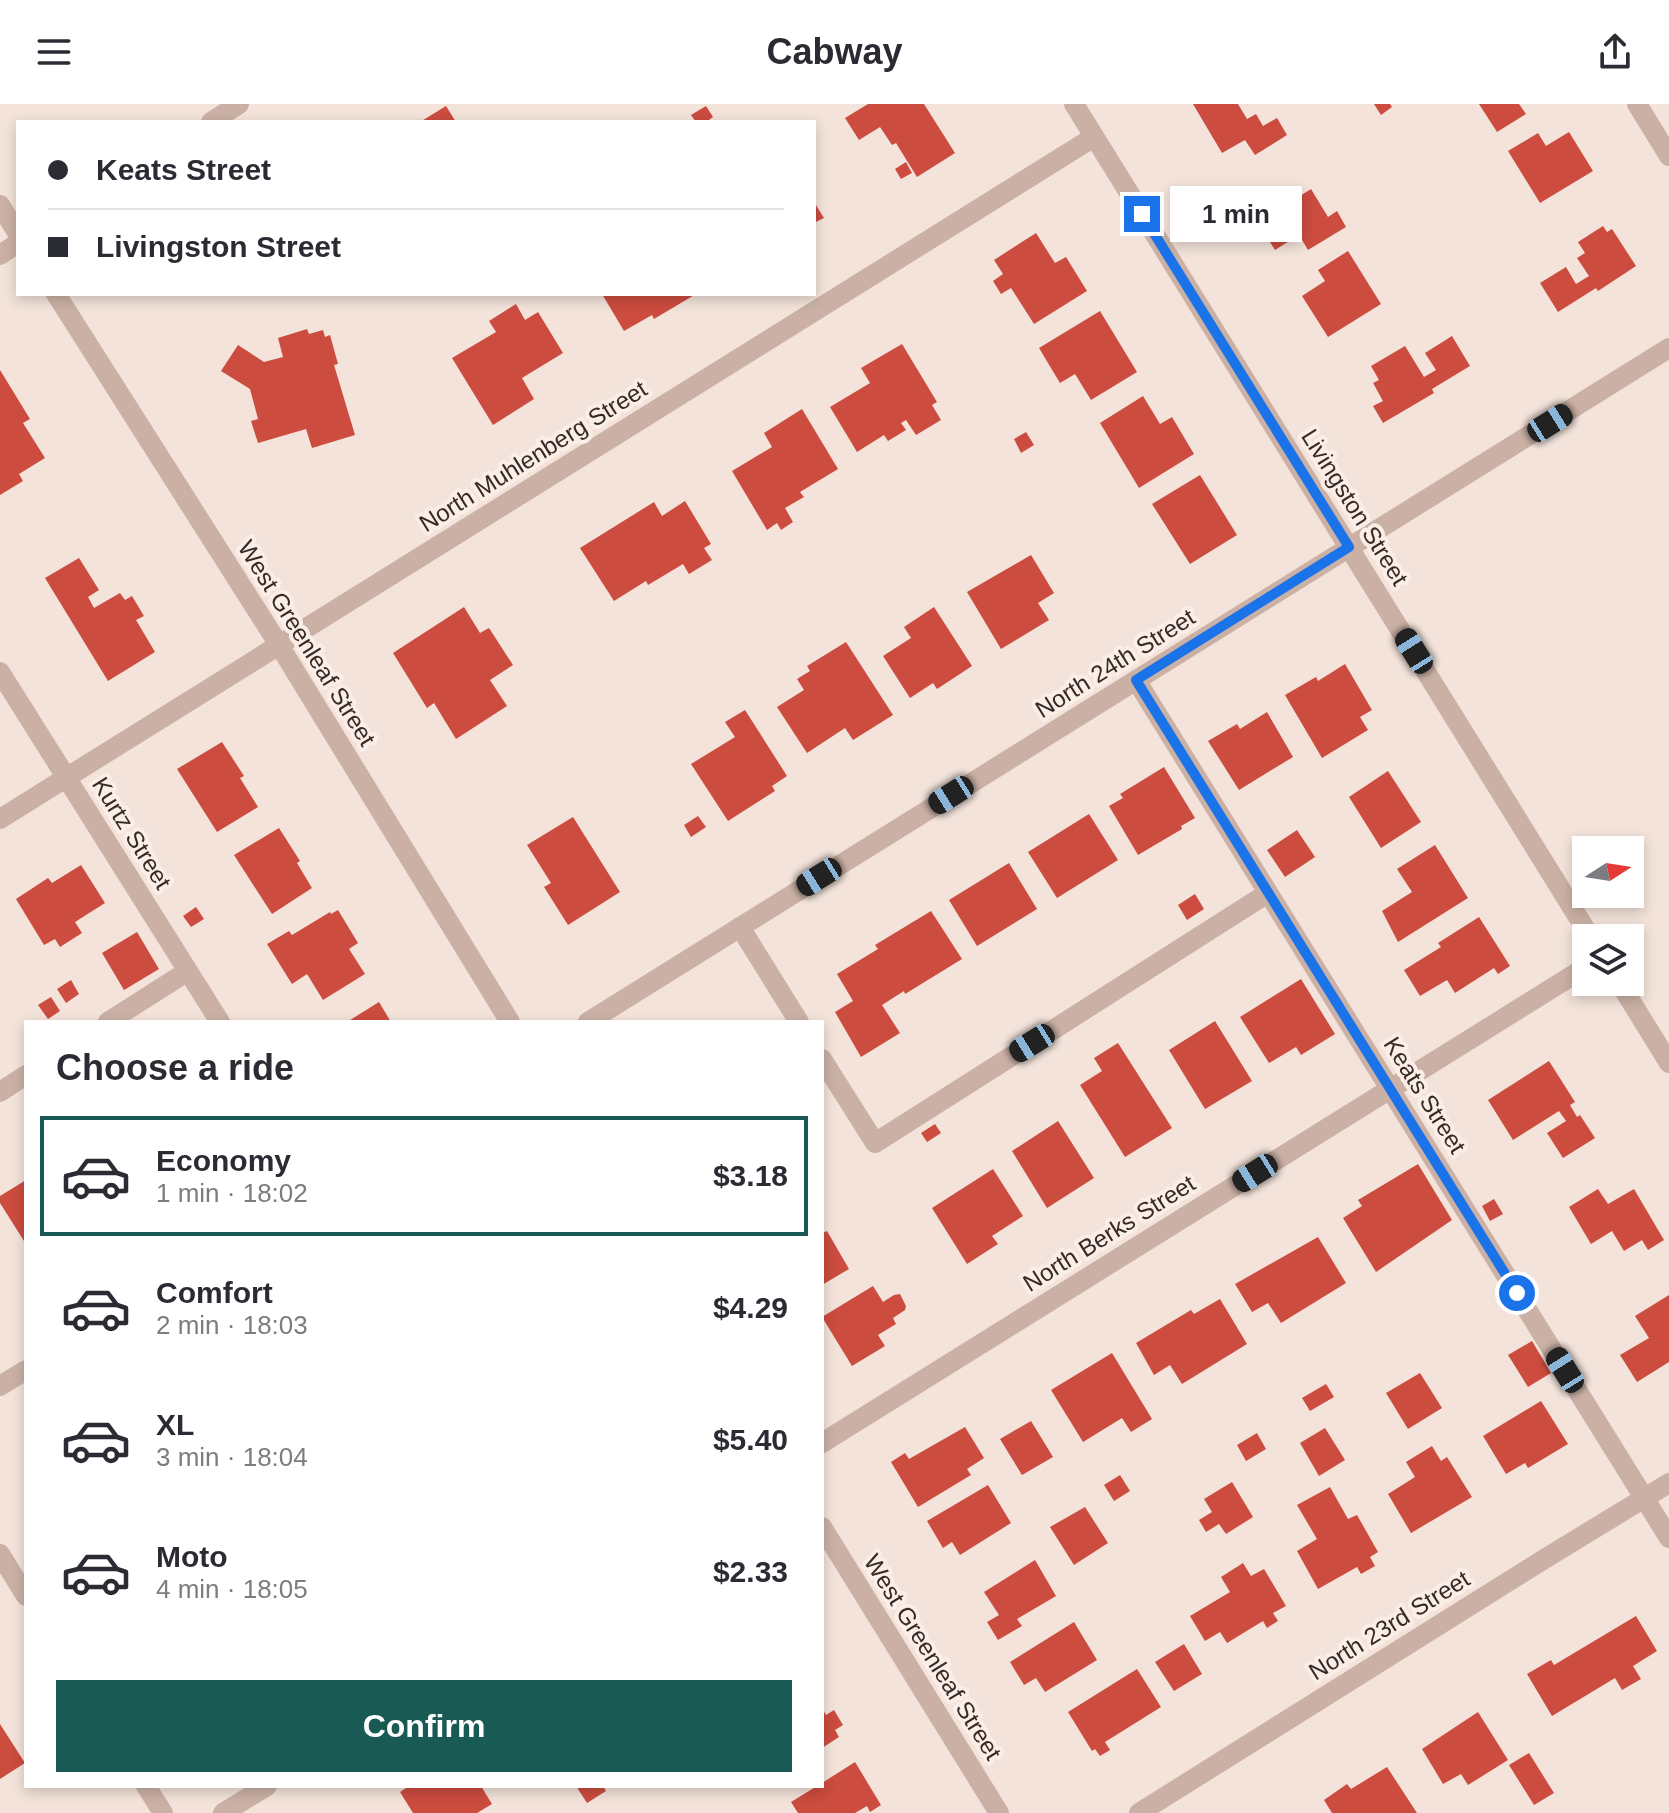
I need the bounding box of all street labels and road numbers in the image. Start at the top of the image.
street label: North Muhlenberg Street [414,375,652,537]
street label: Livingston Street [1296,424,1414,590]
street label: West Greenleaf Street [233,535,381,751]
street label: North 24th Street [1030,603,1200,723]
street label: Kurtz Street [87,772,177,894]
street label: Keats Street [1379,1032,1472,1158]
street label: North Berks Street [1018,1169,1200,1297]
street label: West Greenleaf Street [859,1549,1007,1765]
street label: North 23rd Street [1304,1565,1474,1685]

